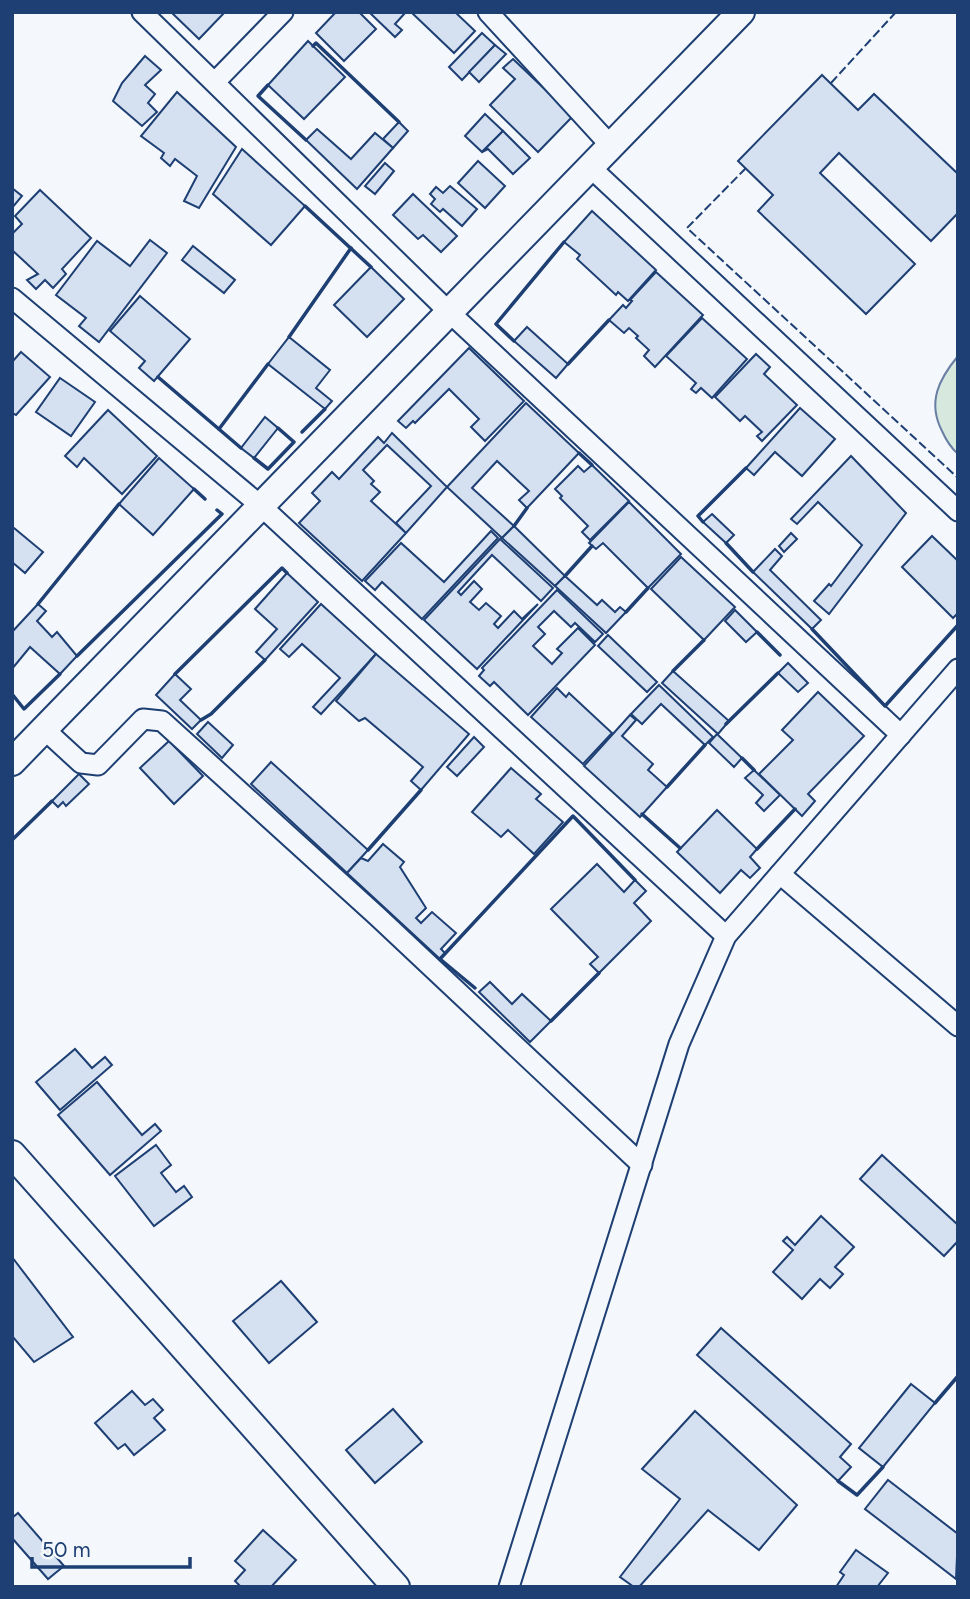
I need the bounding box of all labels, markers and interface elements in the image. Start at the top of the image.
scale bar [32,1526,189,1570]
text: 50 m [42,1537,91,1562]

